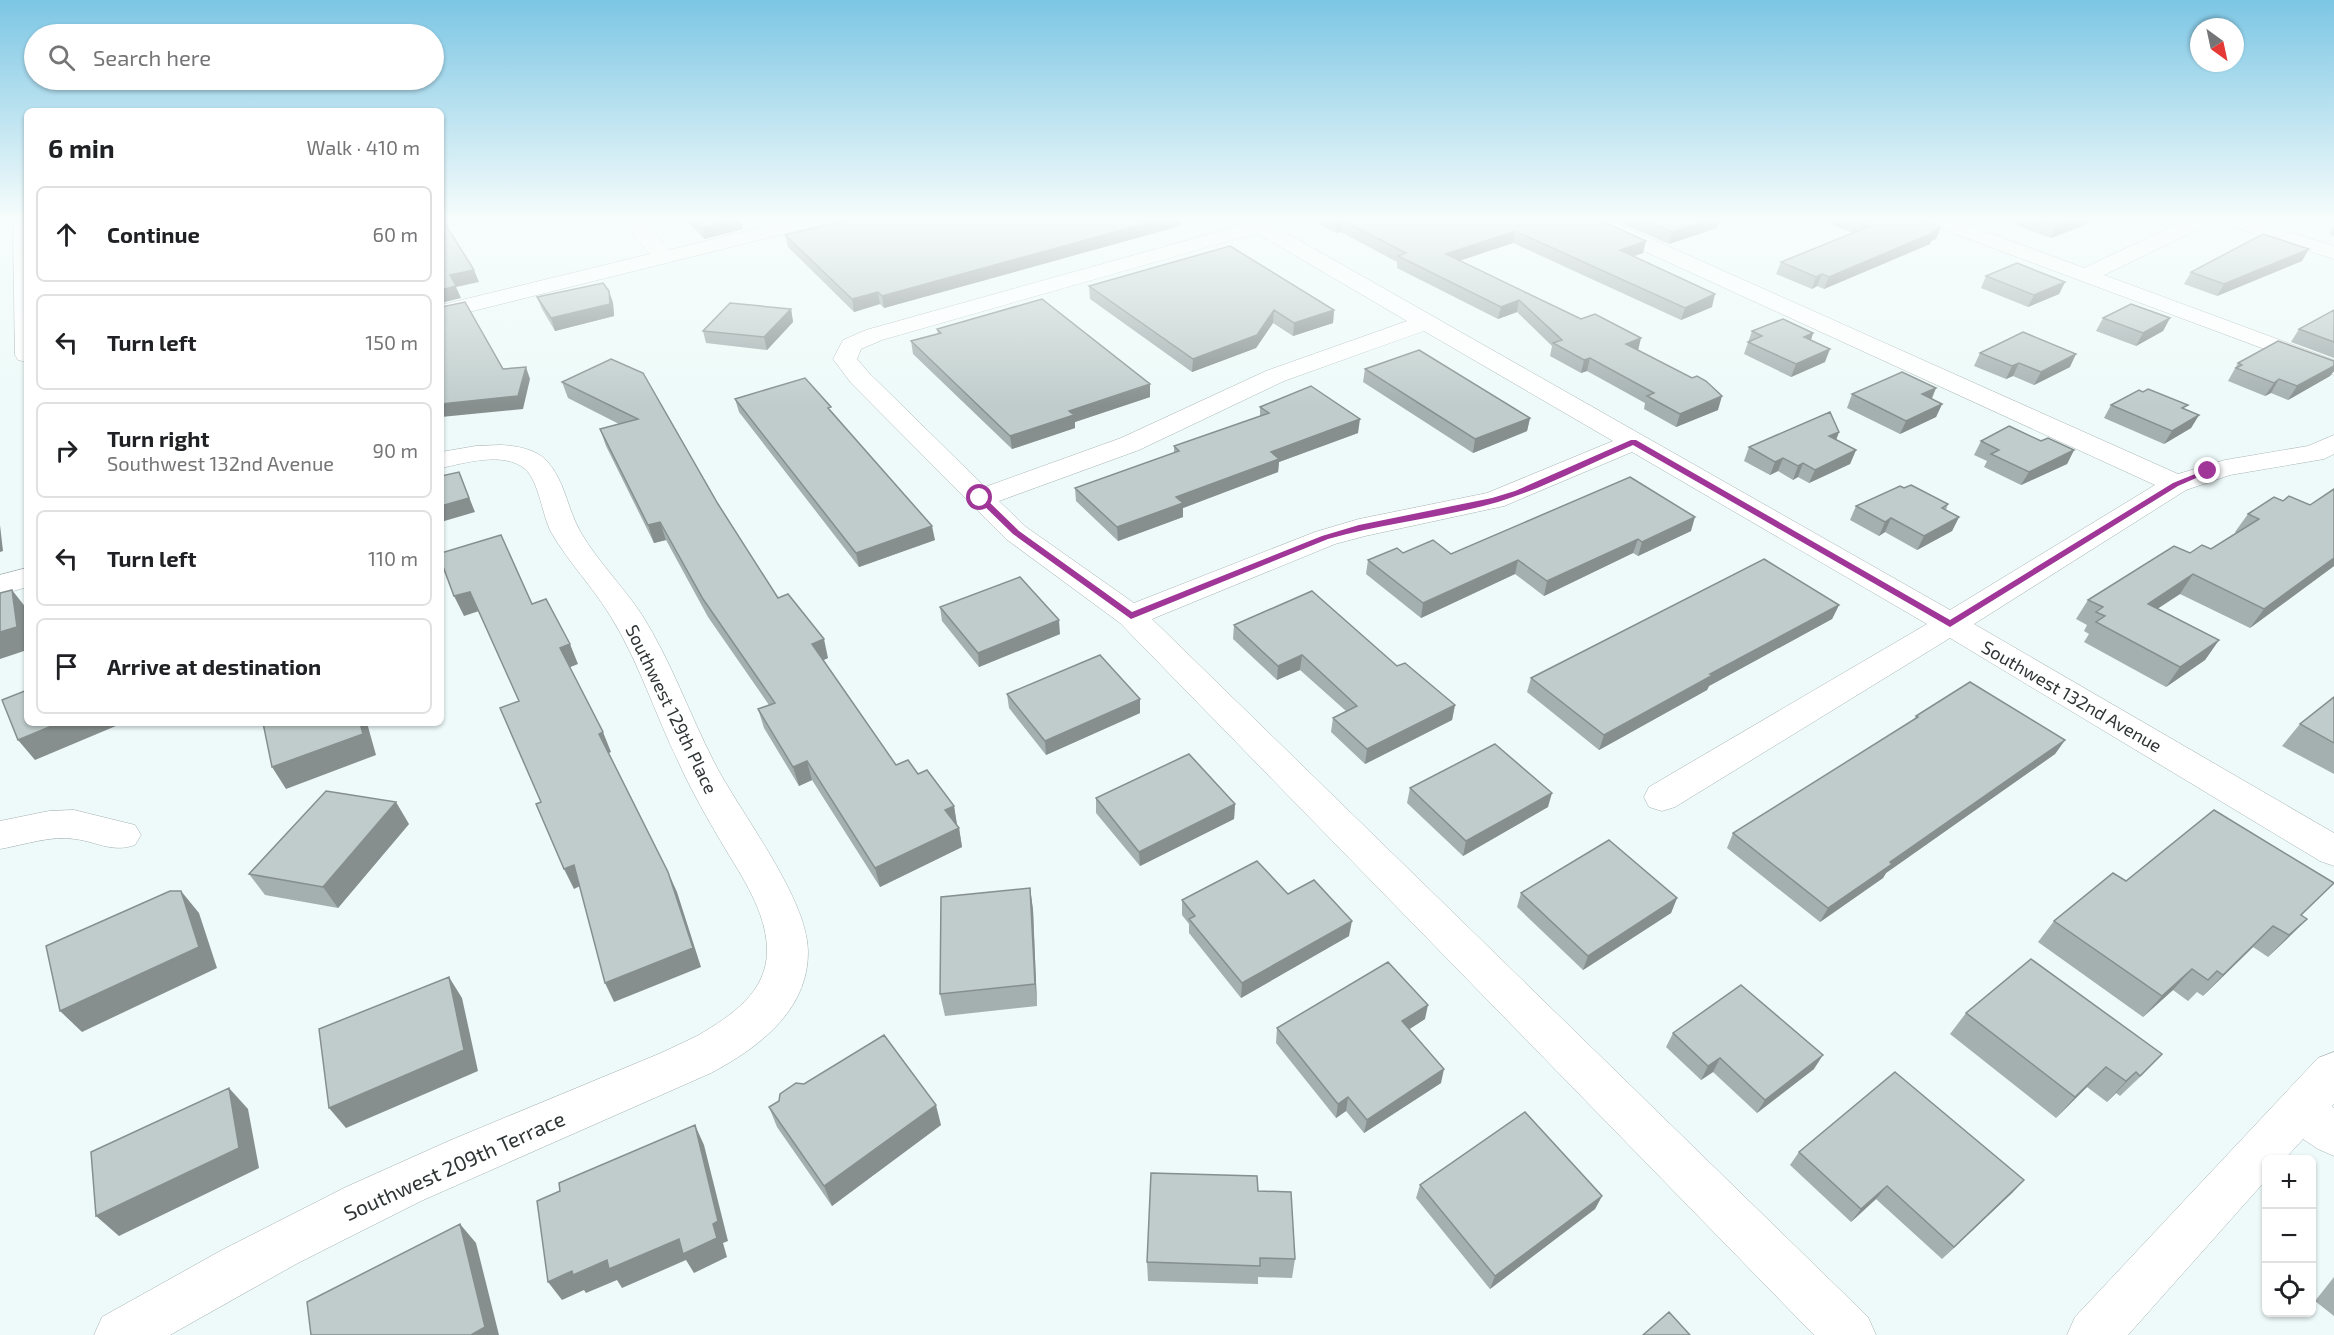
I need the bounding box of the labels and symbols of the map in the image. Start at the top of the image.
north arrow [2190,18,2244,72]
route end [2194,457,2220,483]
route start [966,484,992,510]
street label: Southwest 129th Place [621,621,723,797]
street label: Southwest 132nd Avenue [1978,635,2166,757]
street label: Southwest 209th Terrace [340,1105,568,1225]

